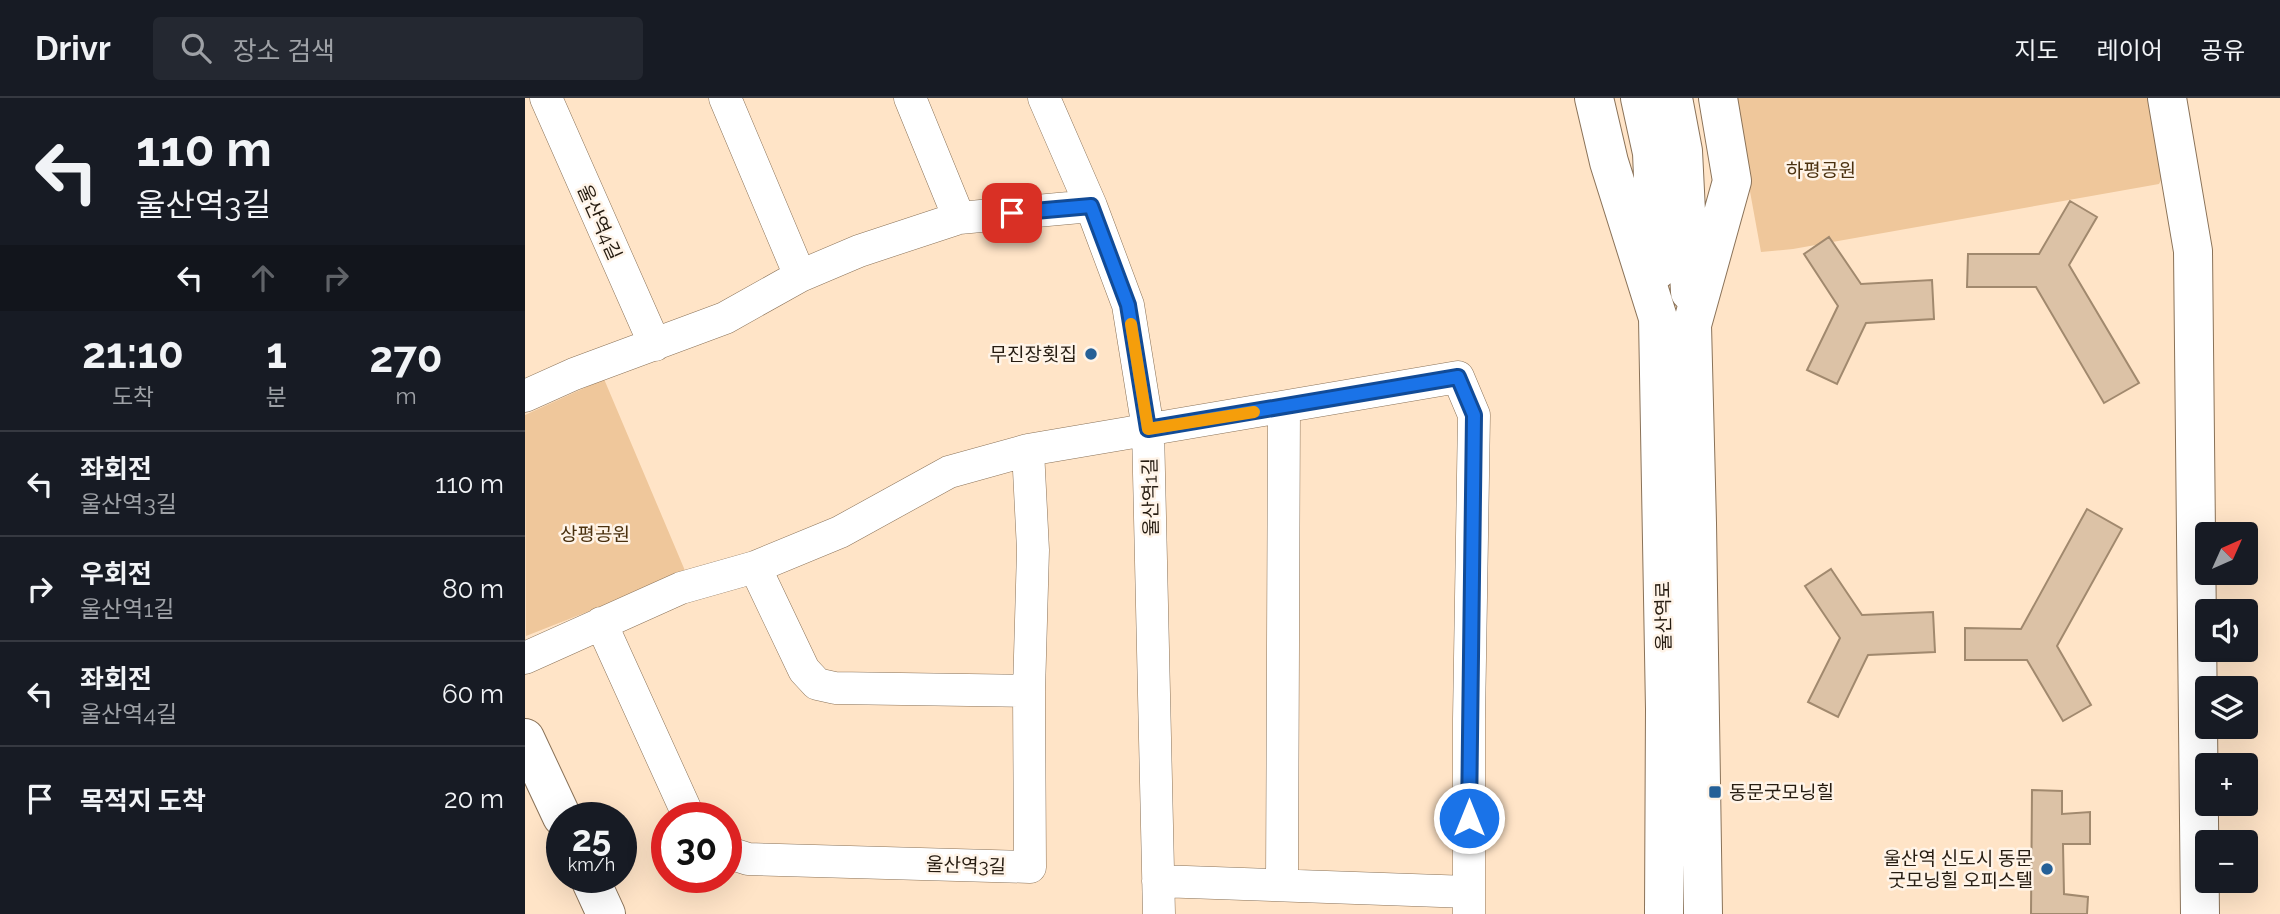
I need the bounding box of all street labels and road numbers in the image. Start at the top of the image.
street label: 울산역4길 [574,181,626,263]
street label: 울산역1길 [1138,458,1162,536]
street label: 울산역로 [1651,581,1675,651]
street label: 울산역3길 [926,853,1006,877]

